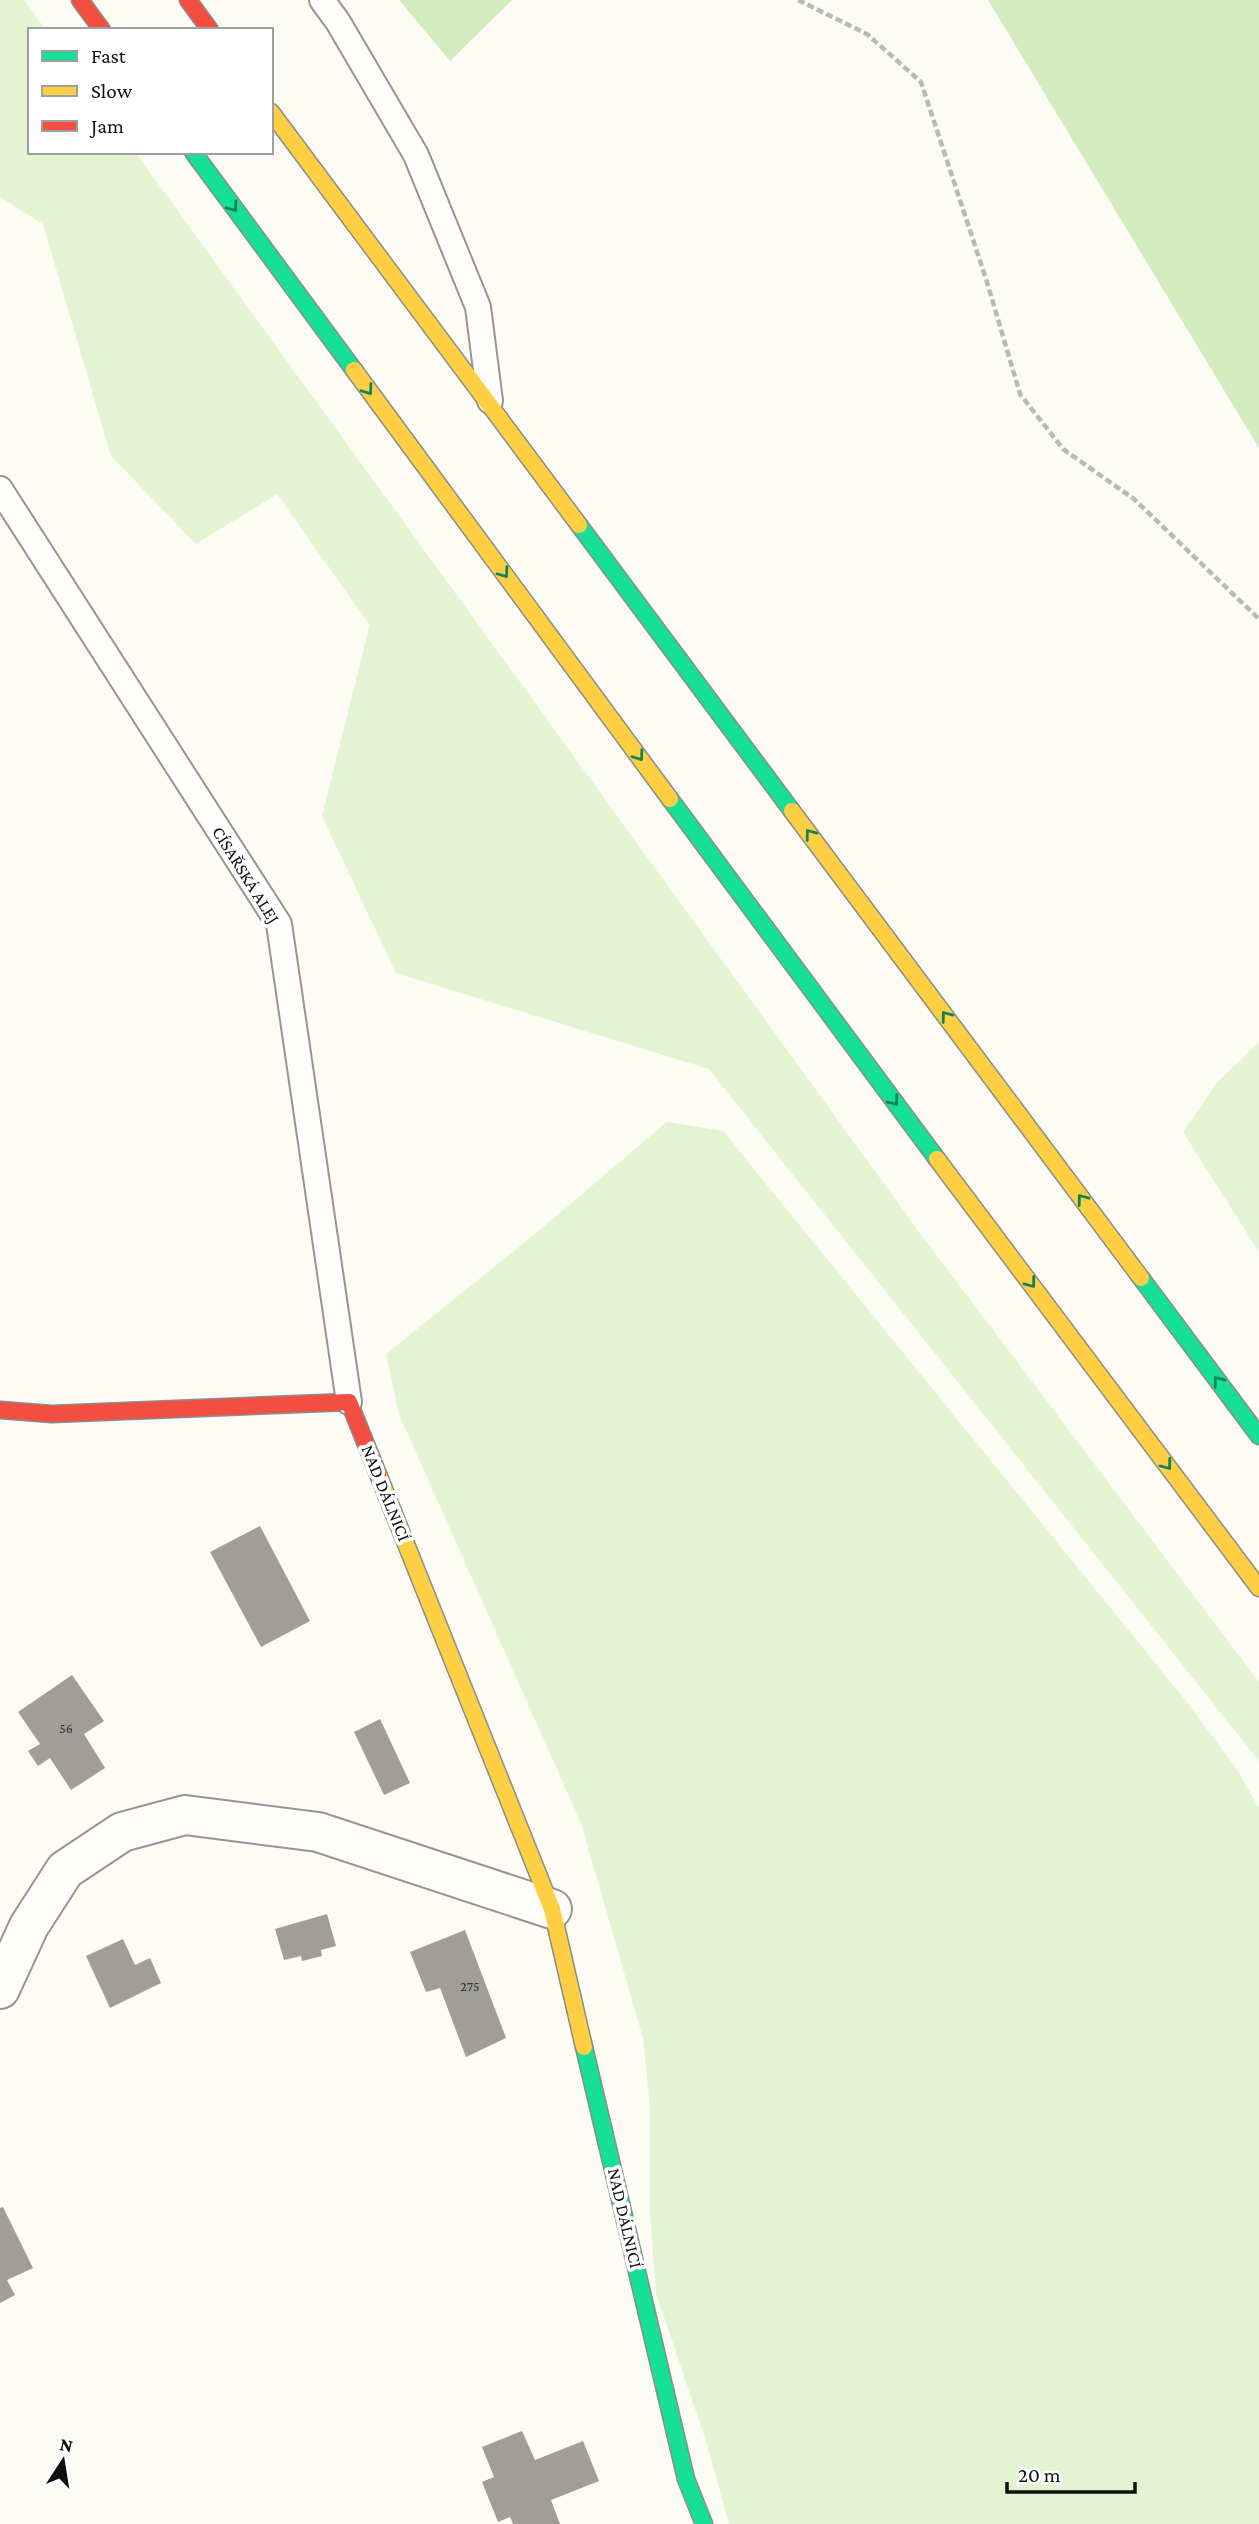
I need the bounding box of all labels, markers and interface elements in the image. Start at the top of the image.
legend [28,28,273,154]
text: Fast [91,44,127,68]
text: Slow [91,79,133,103]
text: Jam [89,114,124,138]
one-way arrow [225,199,238,212]
one-way arrow [360,382,373,395]
one-way arrow [495,565,508,578]
one-way arrow [630,748,643,761]
street label: CÍSAŘSKÁ ALEJ [208,823,284,927]
one-way arrow [806,829,819,842]
one-way arrow [942,1011,955,1024]
one-way arrow [886,1094,899,1106]
one-way arrow [1078,1194,1091,1206]
one-way arrow [1022,1276,1035,1288]
one-way arrow [1214,1376,1227,1389]
street label: NAD DÁLNICÍ [358,1442,414,1544]
one-way arrow [1159,1458,1172,1470]
house number: 56 [59,1720,73,1736]
house number: 275 [460,1978,480,1994]
street label: NAD DÁLNICÍ [604,2166,646,2270]
north arrow [28,2426,98,2496]
text: N [58,2433,75,2456]
scale bar [1007,2450,1135,2494]
text: 20 m [1018,2463,1061,2487]

